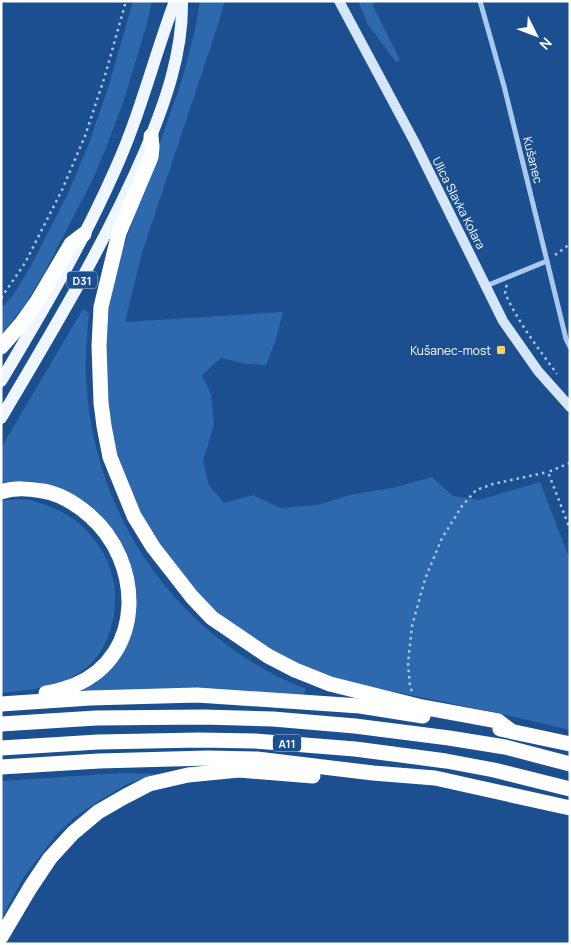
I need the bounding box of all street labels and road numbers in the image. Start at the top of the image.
street label: Kušanec [519,135,547,185]
street label: Ulica Slavka Kolara [428,154,490,252]
road number: D31 [67,272,97,288]
road number: A11 [273,734,301,751]

